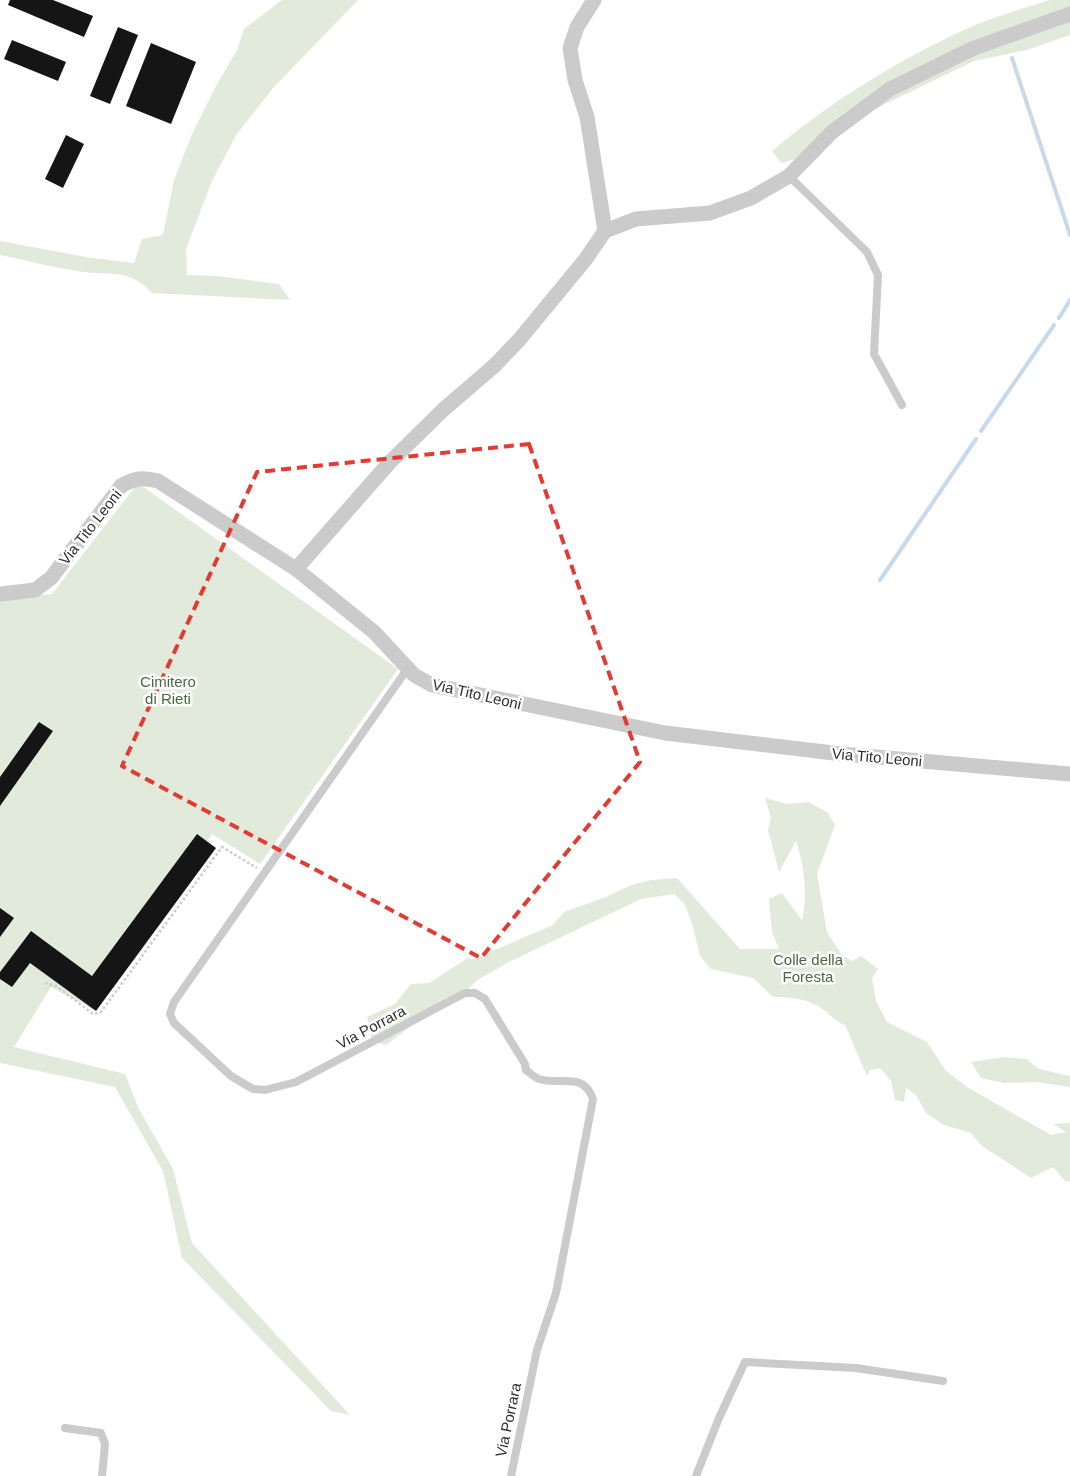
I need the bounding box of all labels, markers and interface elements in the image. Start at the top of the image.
street label: Via Tito Leoni [55,486,125,568]
park label: Cimitero di Rieti [140,673,196,707]
street label: Via Tito Leoni [431,676,523,712]
street label: Via Tito Leoni [831,745,923,769]
park label: Colle della Foresta [773,951,844,985]
street label: Via Porrara [334,1001,409,1052]
street label: Via Porrara [492,1381,524,1459]

